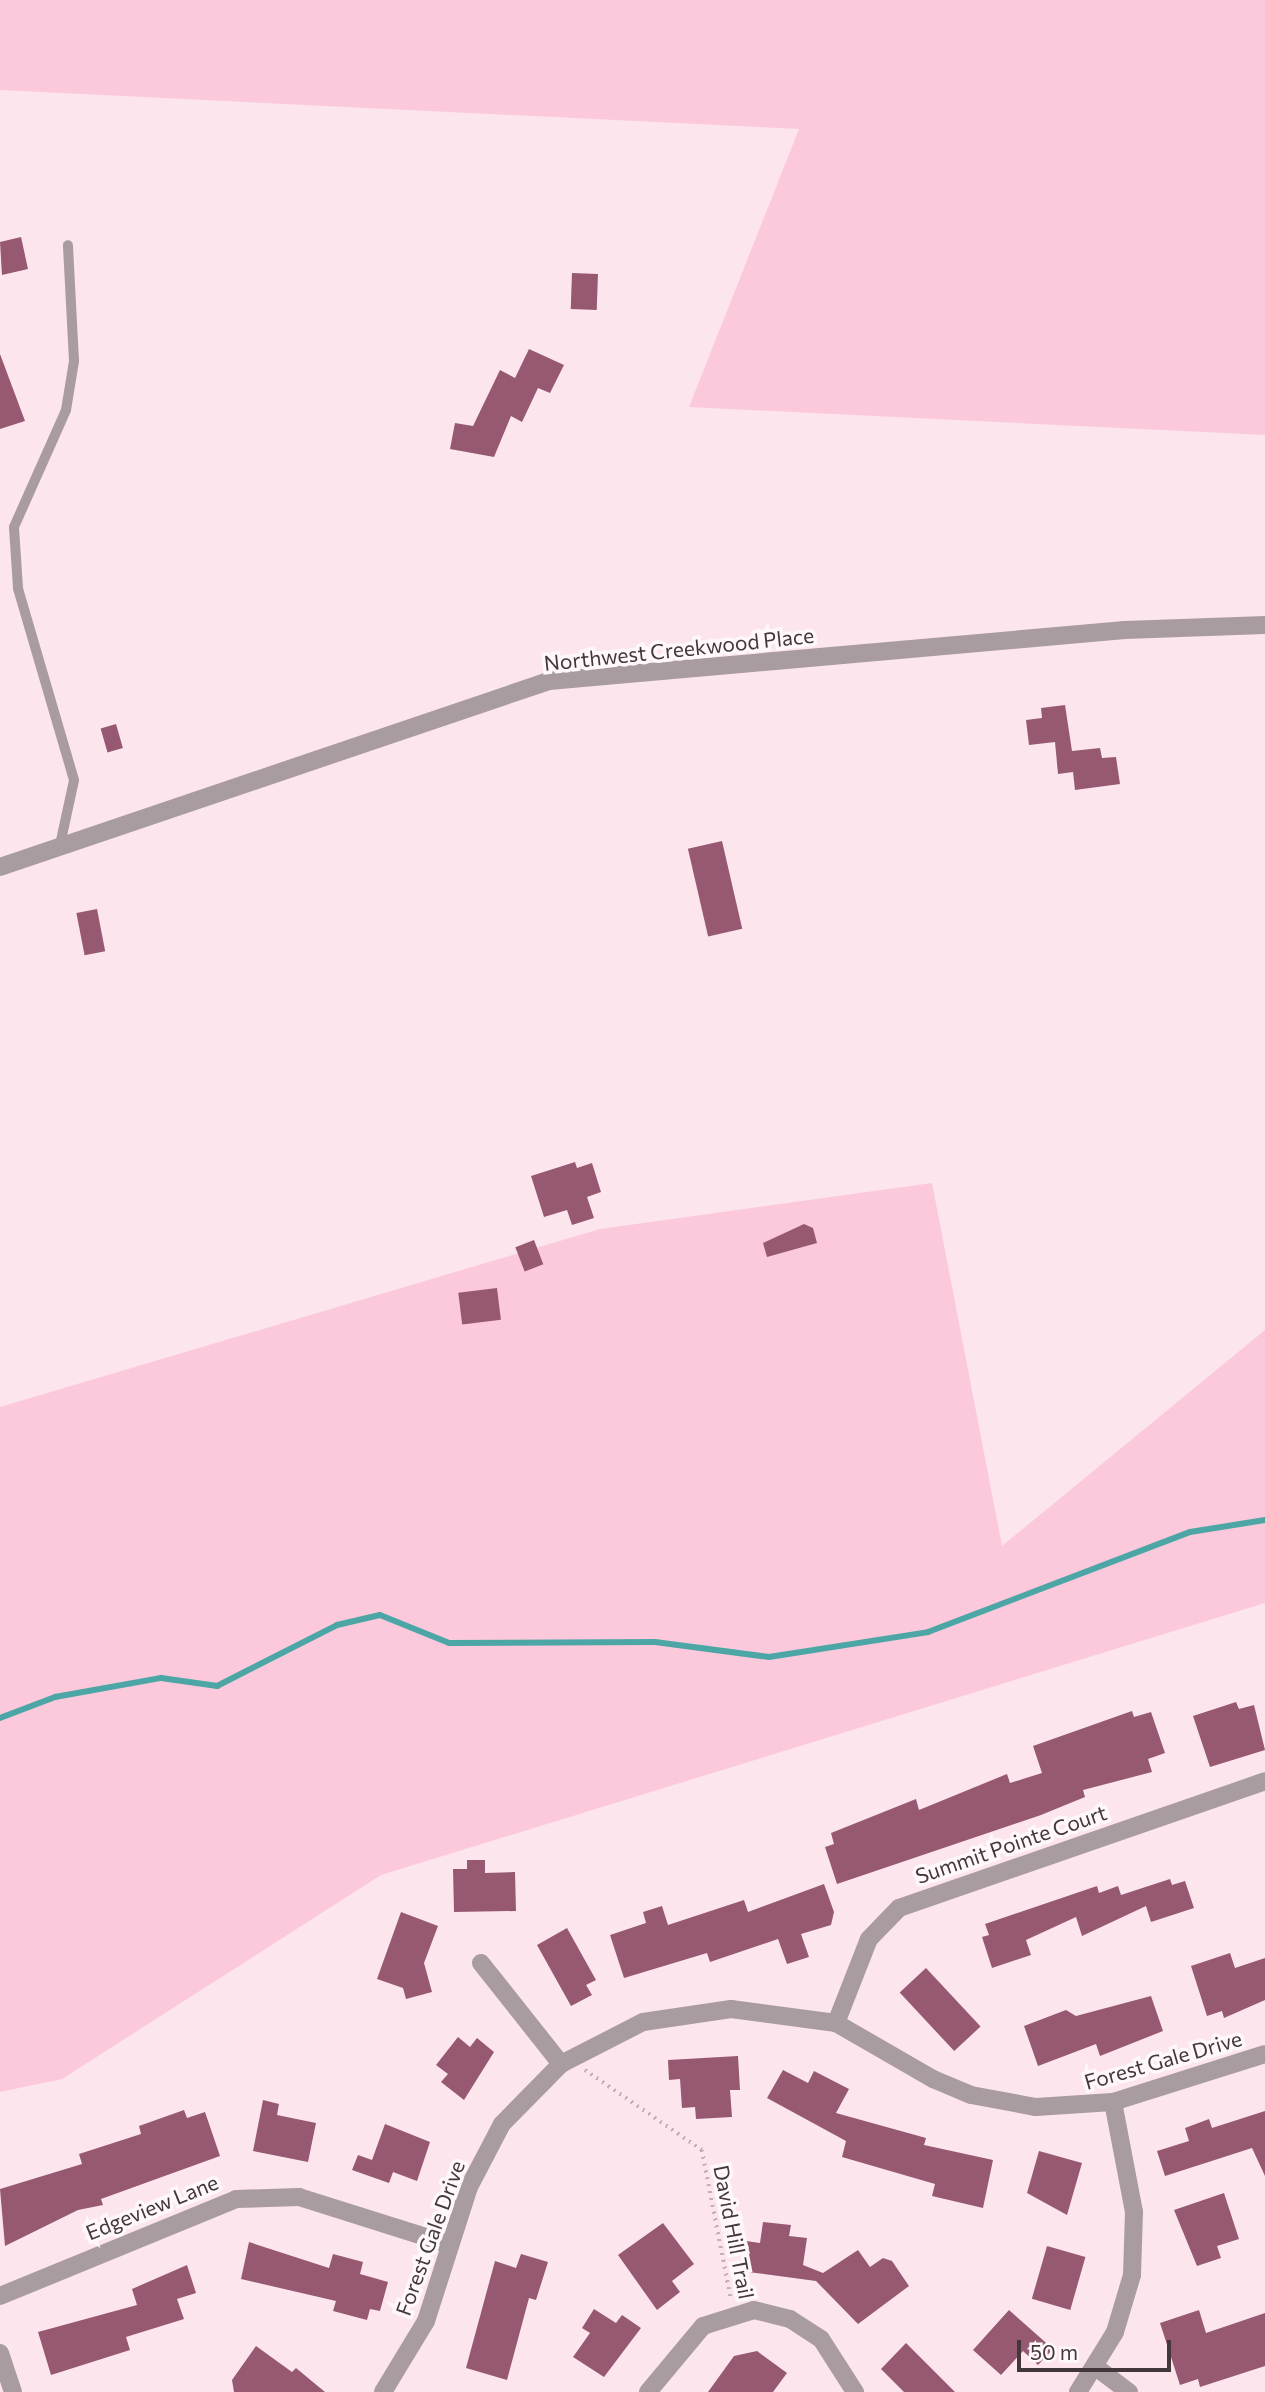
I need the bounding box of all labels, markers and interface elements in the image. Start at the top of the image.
street label: Northwest Creekwood Place [543,622,815,676]
street label: Summit Pointe Court [912,1799,1110,1889]
street label: Forest Gale Drive [1081,2025,1245,2095]
street label: Forest Gale Drive [390,2157,470,2319]
street label: David Hill Trail [709,2163,759,2301]
street label: Edgeview Lane [82,2169,222,2245]
scale bar [1020,2326,1174,2370]
text: 50 m [1030,2339,1078,2364]

